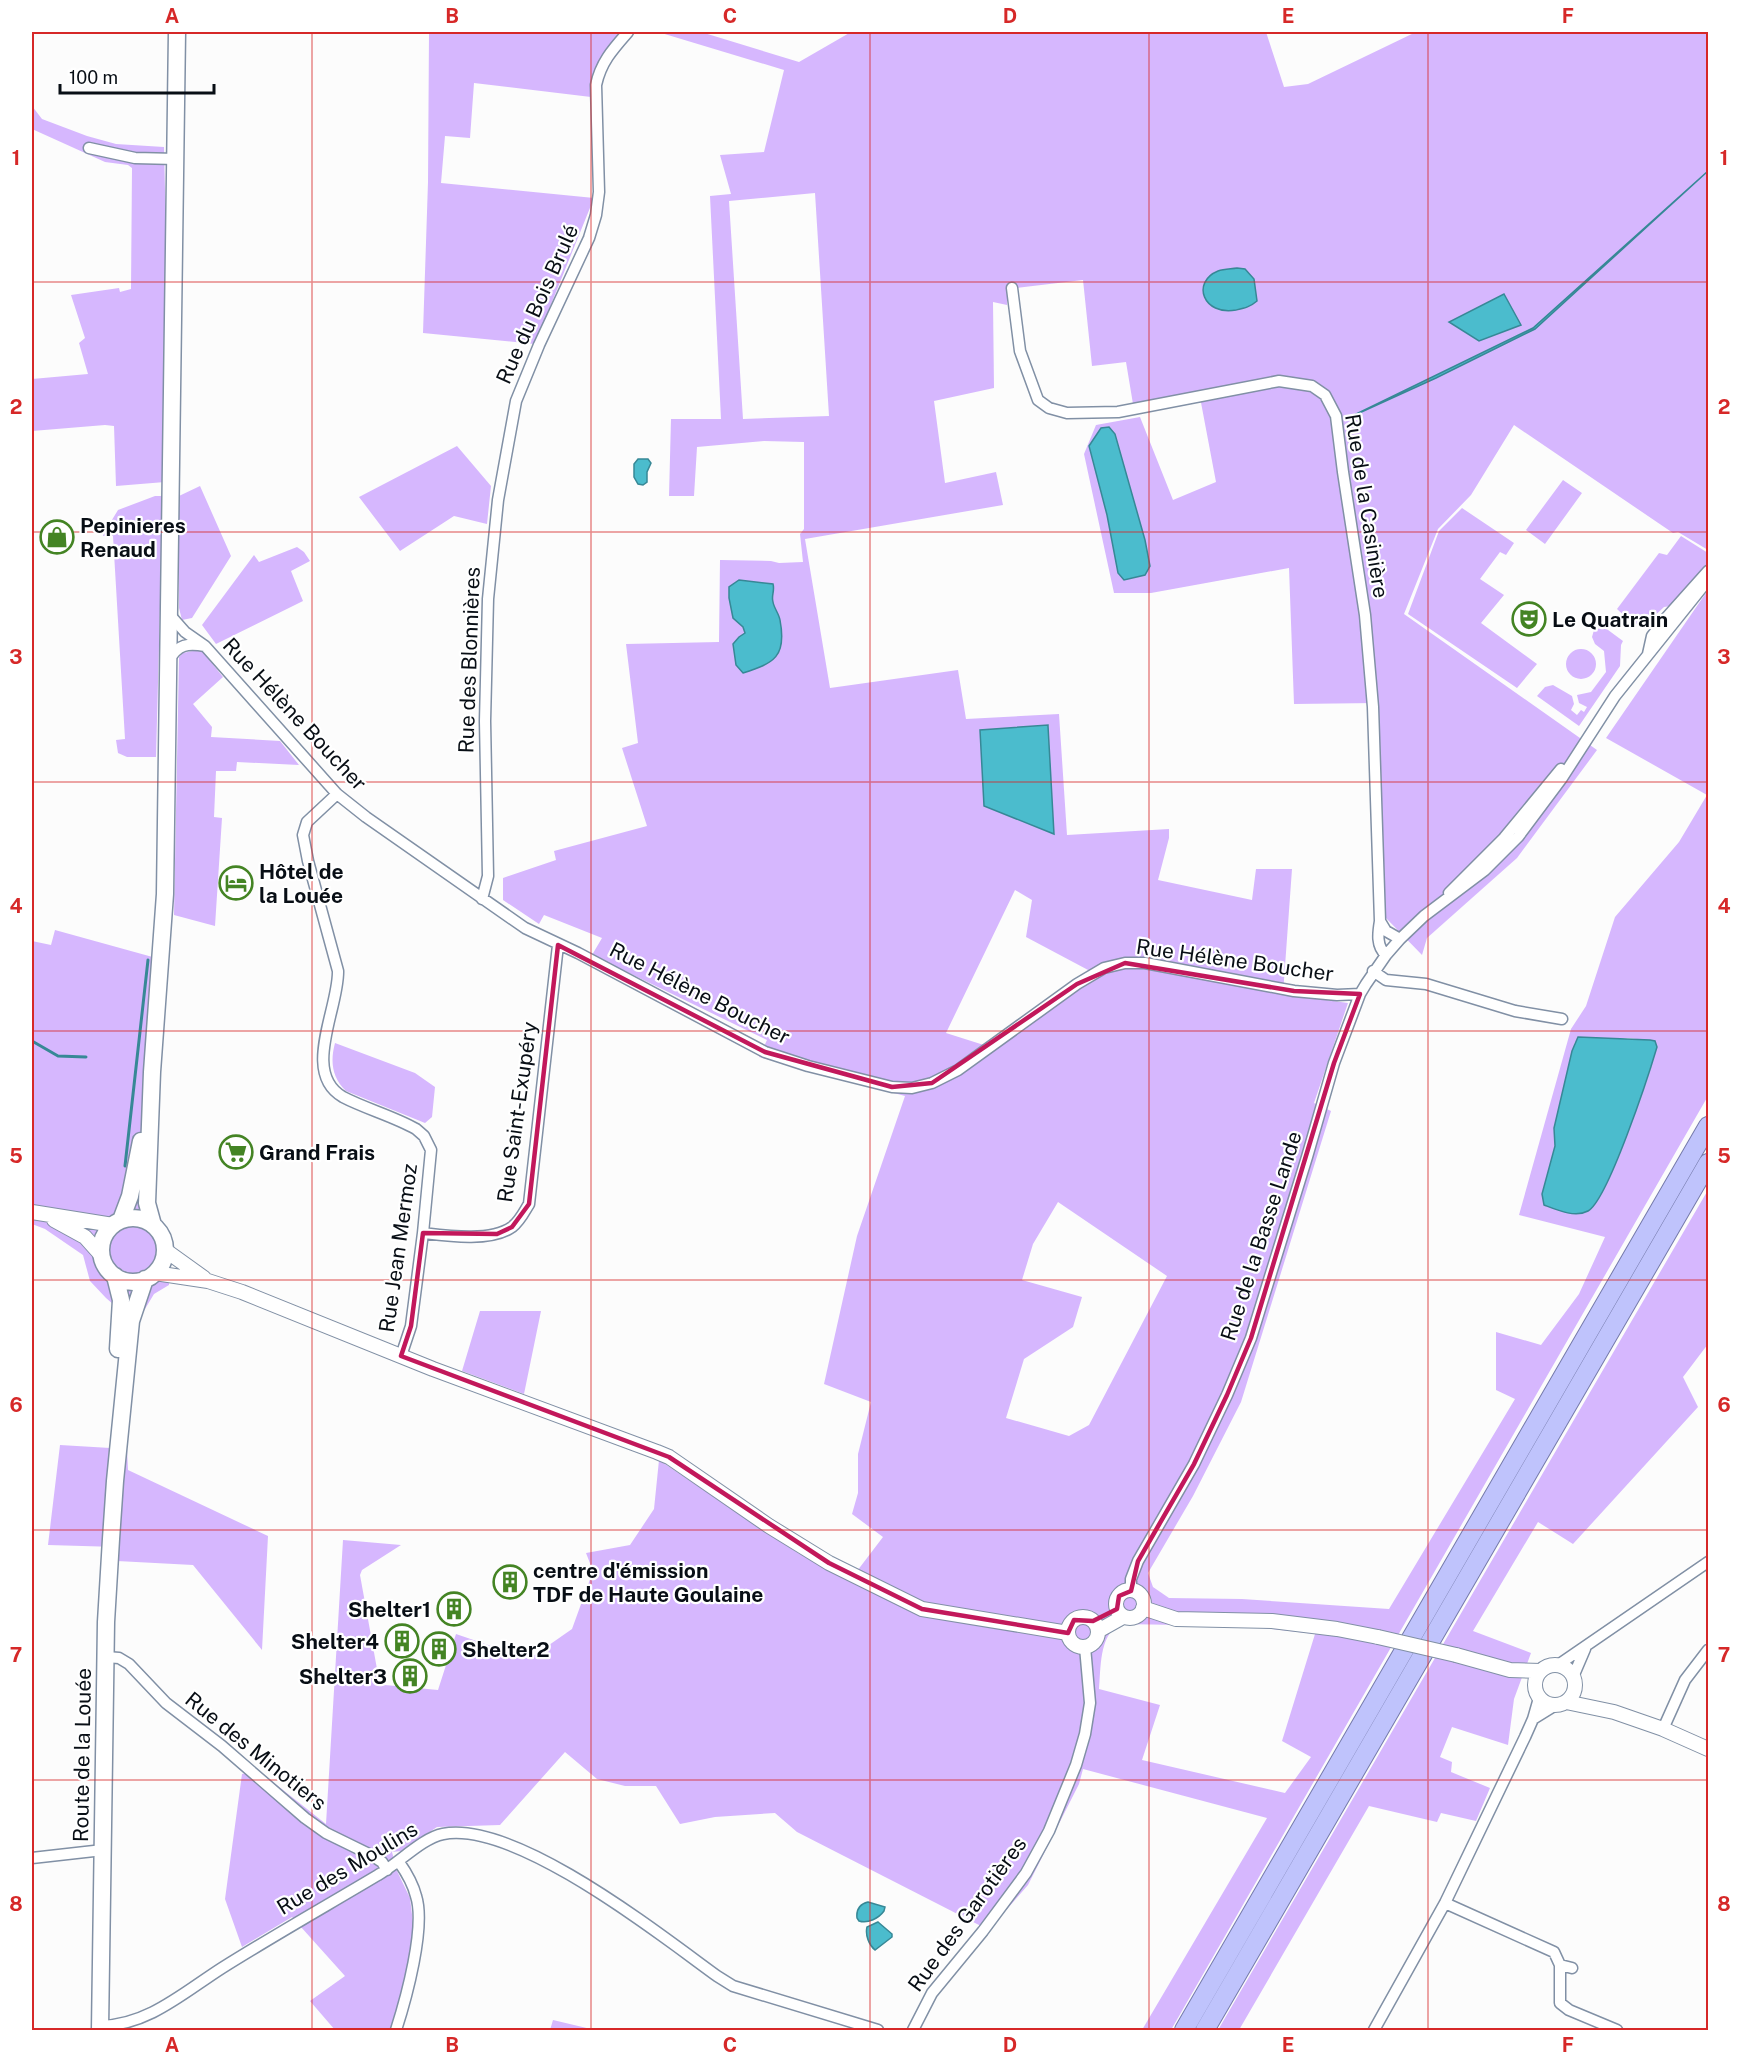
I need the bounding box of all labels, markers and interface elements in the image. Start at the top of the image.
text: A [165,4,179,28]
text: B [445,4,459,28]
text: C [723,4,737,28]
text: D [1003,4,1017,28]
text: E [1282,4,1294,28]
text: F [1562,4,1574,28]
scale bar [60,57,214,95]
text: 100 m [69,67,118,88]
text: 1 [12,146,20,170]
text: 1 [1720,146,1728,170]
street label: Rue du Bois Brulé [491,220,583,388]
text: 2 [10,395,22,419]
text: 2 [1718,395,1730,419]
street label: Rue de la Casinière [1340,412,1394,600]
place label: Pepinieres Renaud [80,513,186,562]
shop icon: Pepinieres Renaud [39,519,75,555]
street label: Rue des Blonnières [453,566,485,754]
theatre icon: Le Quatrain [1511,601,1547,637]
place label: Le Quatrain [1552,607,1668,632]
street label: Rue Hélène Boucher [218,633,372,795]
text: 3 [9,645,23,669]
text: 3 [1717,645,1731,669]
place label: Hôtel de la Louée [259,859,344,908]
hotel icon: Hôtel de la Louée [218,865,254,901]
text: 4 [9,894,23,918]
text: 4 [1717,894,1731,918]
street label: Rue Hélène Boucher [1135,934,1335,986]
street label: Rue Hélène Boucher [606,937,794,1049]
street label: Rue Saint-Exupéry [492,1020,542,1204]
street label: Rue de la Basse Lande [1215,1128,1307,1344]
supermarket icon: Grand Frais [218,1134,254,1170]
place label: Grand Frais [259,1140,375,1165]
text: 5 [9,1144,23,1168]
text: 5 [1717,1144,1731,1168]
street label: Rue Jean Mermoz [374,1162,422,1334]
text: 6 [9,1393,23,1417]
text: 6 [1717,1393,1731,1417]
place label: centre d'émission TDF de Haute Goulaine [533,1558,763,1607]
building icon: centre d'émission TDF de Haute Goulaine [492,1564,528,1600]
building icon: Shelter1 [436,1591,472,1627]
place label: Shelter1 [348,1597,431,1622]
building icon: Shelter4 [384,1623,420,1659]
place label: Shelter4 [291,1629,379,1654]
building icon: Shelter2 [421,1631,457,1667]
place label: Shelter2 [462,1637,550,1662]
text: 7 [10,1643,22,1667]
text: 7 [1718,1643,1730,1667]
building icon: Shelter3 [392,1658,428,1694]
place label: Shelter3 [299,1664,387,1689]
street label: Route de la Louée [68,1668,96,1842]
street label: Rue des Minotiers [180,1686,332,1816]
street label: Rue des Moulins [272,1816,422,1920]
street label: Rue des Garotières [903,1832,1031,1996]
text: 8 [9,1892,23,1916]
text: 8 [1717,1892,1731,1916]
text: A [165,2033,179,2057]
text: B [445,2033,459,2057]
text: C [723,2033,737,2057]
text: D [1003,2033,1017,2057]
text: E [1282,2033,1294,2057]
text: F [1562,2033,1574,2057]

